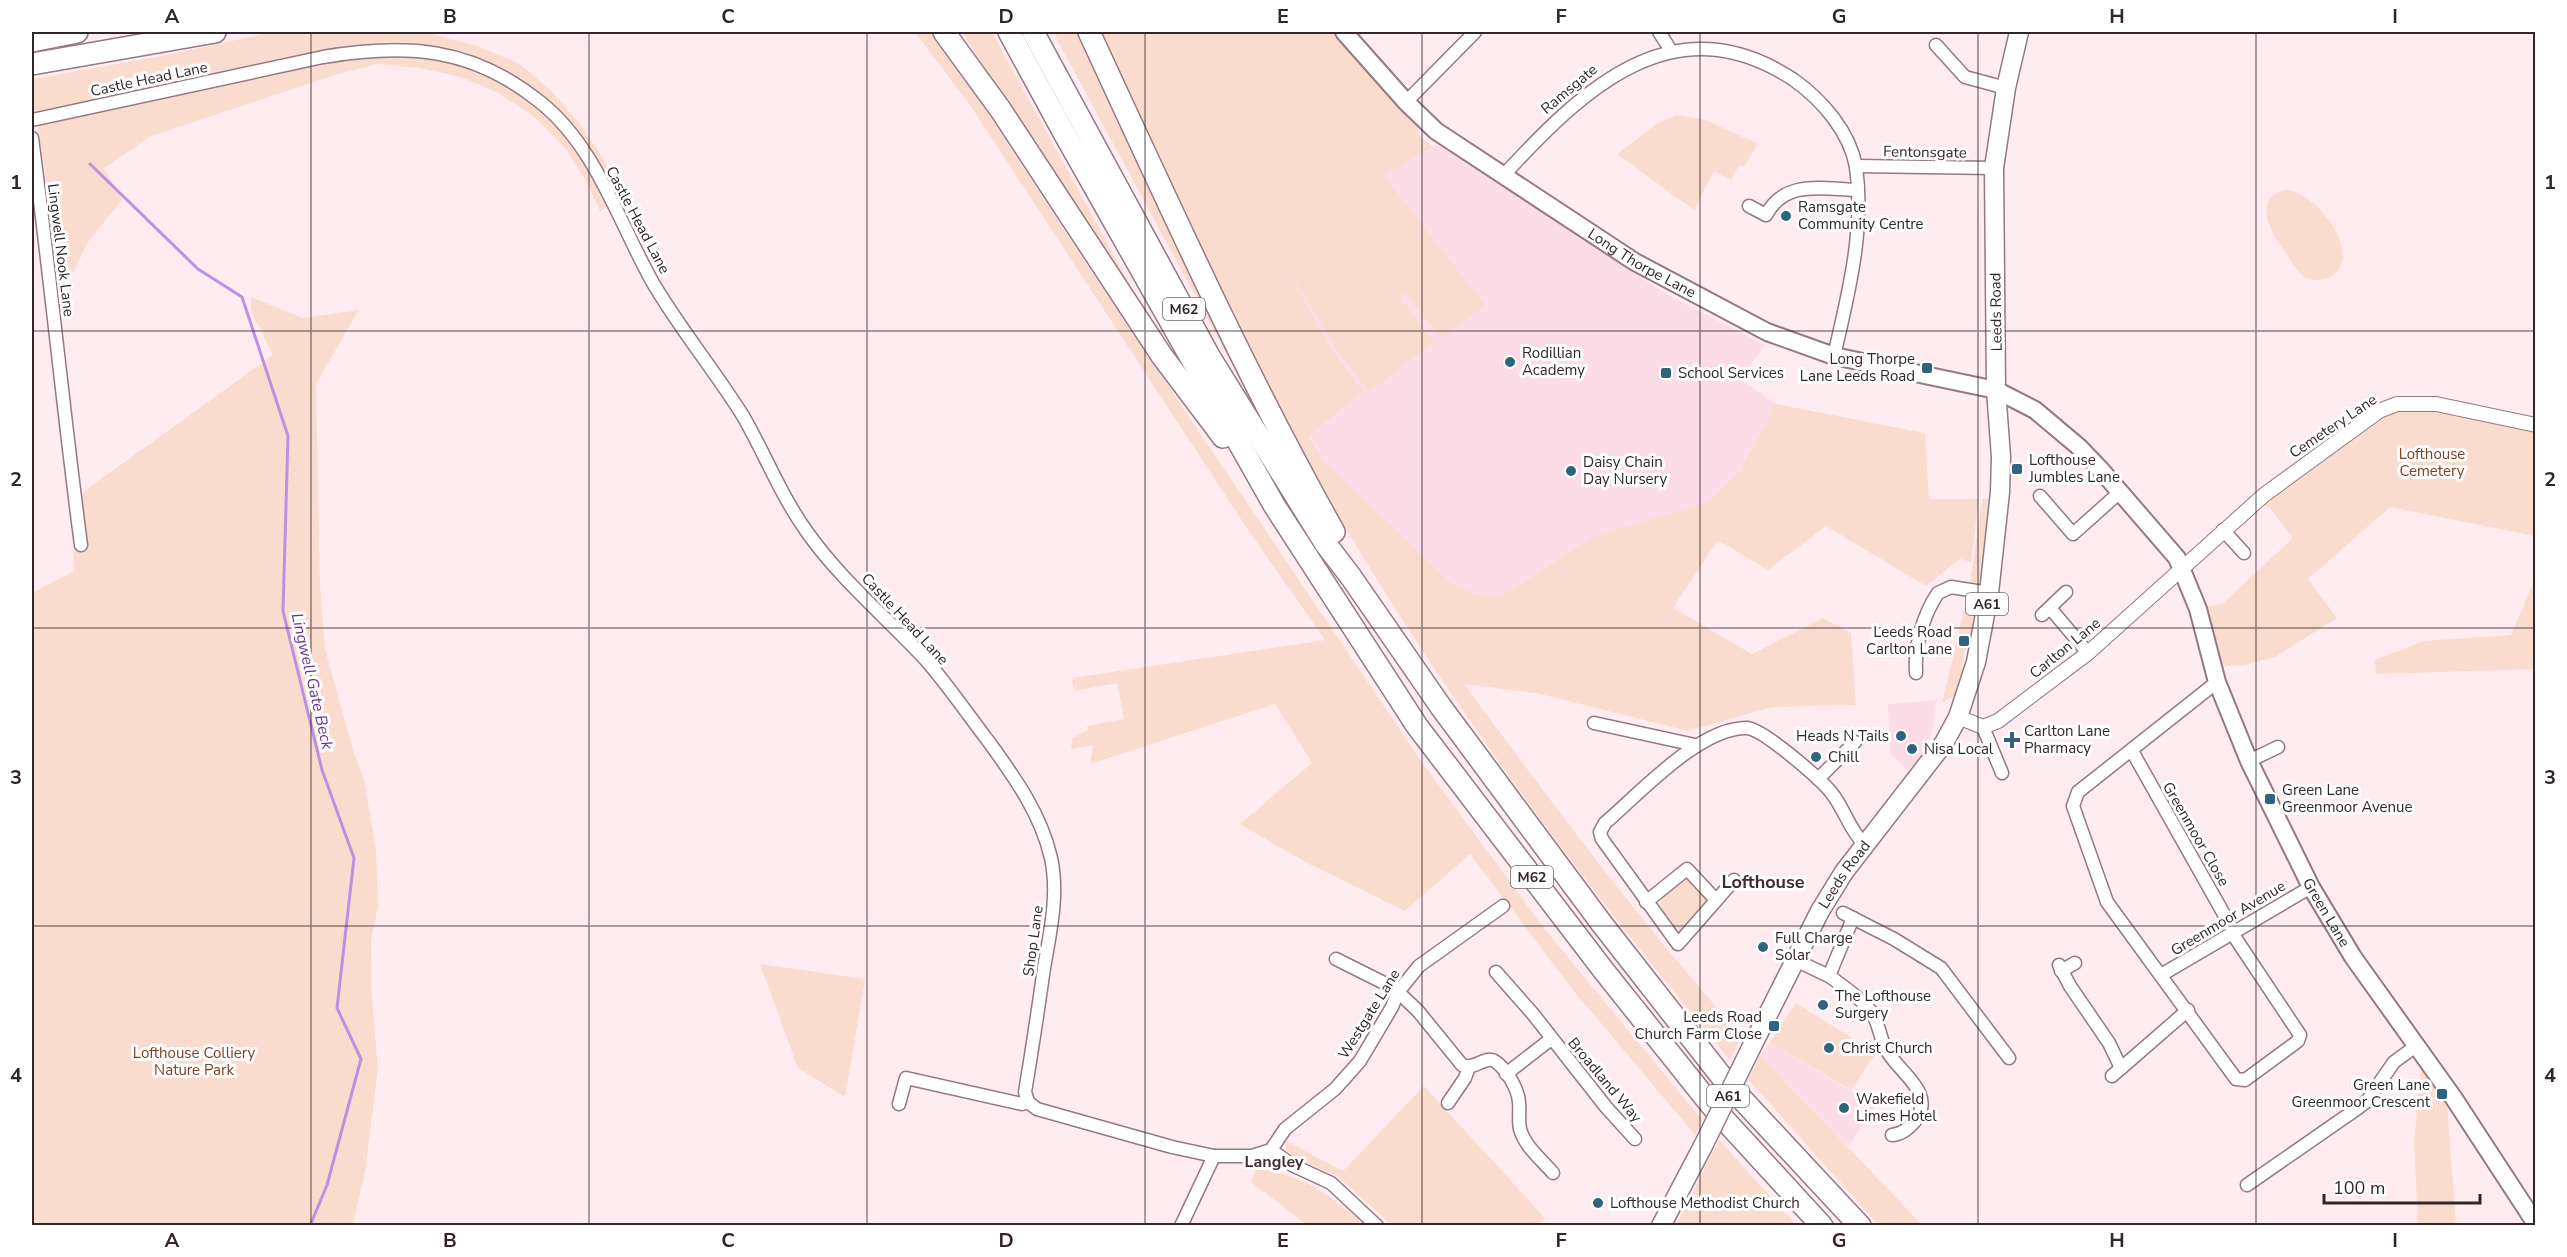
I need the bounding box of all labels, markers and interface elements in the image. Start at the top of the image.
text: A [165,3,180,30]
text: B [443,3,457,30]
text: C [721,3,735,30]
text: D [998,3,1014,30]
text: E [1277,3,1289,30]
text: F [1555,3,1567,30]
text: G [1832,3,1846,30]
text: H [2109,3,2125,30]
text: I [2392,3,2398,30]
street label: Castle Head Lane [89,57,209,101]
street label: Ramsgate [1537,60,1601,118]
street label: Fentonsgate [1883,141,1967,163]
street label: Castle Head Lane [601,163,675,277]
text: 1 [10,169,22,196]
text: 1 [2544,169,2556,196]
street label: Lingwell Nook Lane [43,182,79,318]
place label: Ramsgate Community Centre [1798,197,1924,234]
marker: Ramsgate Community Centre [1779,209,1793,223]
street label: Long Thorpe Lane [1584,224,1699,302]
street label: Leeds Road [1985,272,2007,352]
road number: M62 [1163,298,1205,320]
place label: Rodillian Academy [1522,343,1585,380]
place label: Long Thorpe Lane Leeds Road [1800,349,1915,386]
marker: Rodillian Academy [1503,355,1517,369]
marker: Long Thorpe Lane Leeds Road [1920,361,1934,375]
place label: School Services [1678,363,1784,383]
marker: School Services [1659,366,1673,380]
street label: Cemetery Lane [2285,389,2381,463]
park label: Lofthouse Cemetery [2399,444,2465,481]
place label: Lofthouse Jumbles Lane [2028,450,2120,487]
place label: Daisy Chain Day Nursery [1583,452,1667,489]
marker: Lofthouse Jumbles Lane [2010,462,2024,476]
marker: Daisy Chain Day Nursery [1564,464,1578,478]
text: 2 [10,466,22,493]
text: 2 [2544,466,2556,493]
street label: Castle Head Lane [857,569,953,669]
road number: A61 [1966,593,2008,615]
water label: Lingwell Gate Beck [286,611,339,753]
street label: Carlton Lane [2025,613,2105,683]
place label: Leeds Road Carlton Lane [1866,622,1952,659]
marker: Leeds Road Carlton Lane [1957,634,1971,648]
place label: Carlton Lane Pharmacy [2024,721,2110,758]
place label: Heads N Tails [1796,726,1889,746]
marker: Heads N Tails [1894,729,1908,743]
marker: Carlton Lane Pharmacy [2005,733,2019,747]
place label: Nisa Local [1924,739,1994,759]
marker: Nisa Local [1905,742,1919,756]
place label: Chill [1828,747,1860,767]
marker: Chill [1809,750,1823,764]
text: 3 [10,764,22,791]
text: 3 [2544,764,2556,791]
street label: Greenmoor Close [2158,778,2234,890]
place label: Green Lane Greenmoor Avenue [2282,780,2412,817]
marker: Green Lane Greenmoor Avenue [2263,792,2277,806]
street label: Leeds Road [1814,836,1875,912]
road number: M62 [1511,866,1553,888]
district label: Lofthouse [1721,870,1805,894]
street label: Green Lane [2298,875,2355,951]
street label: Greenmoor Avenue [2167,876,2289,960]
street label: Shop Lane [1018,904,1048,978]
place label: Full Charge Solar [1775,928,1853,965]
marker: Full Charge Solar [1756,940,1770,954]
street label: Westgate Lane [1333,965,1405,1063]
place label: The Lofthouse Surgery [1835,986,1931,1023]
marker: The Lofthouse Surgery [1816,998,1830,1012]
place label: Leeds Road Church Farm Close [1634,1007,1762,1044]
marker: Leeds Road Church Farm Close [1767,1019,1781,1033]
street label: Broadland Way [1564,1033,1647,1127]
place label: Christ Church [1841,1038,1932,1058]
marker: Christ Church [1822,1041,1836,1055]
park label: Lofthouse Colliery Nature Park [133,1043,255,1080]
text: 4 [10,1062,22,1089]
text: 4 [2544,1062,2556,1089]
place label: Green Lane Greenmoor Crescent [2292,1075,2431,1112]
road number: A61 [1707,1085,1749,1107]
marker: Green Lane Greenmoor Crescent [2435,1087,2449,1101]
place label: Wakefield Limes Hotel [1856,1089,1937,1126]
marker: Wakefield Limes Hotel [1837,1101,1851,1115]
district label: Langley [1245,1151,1304,1173]
scale bar [2324,1167,2480,1205]
text: 100 m [2333,1176,2385,1200]
place label: Lofthouse Methodist Church [1610,1193,1800,1213]
marker: Lofthouse Methodist Church [1591,1196,1605,1210]
text: A [165,1227,180,1254]
text: B [443,1227,457,1254]
text: C [721,1227,735,1254]
text: D [998,1227,1014,1254]
text: E [1277,1227,1289,1254]
text: F [1555,1227,1567,1254]
text: G [1832,1227,1846,1254]
text: H [2109,1227,2125,1254]
text: I [2392,1227,2398,1254]

